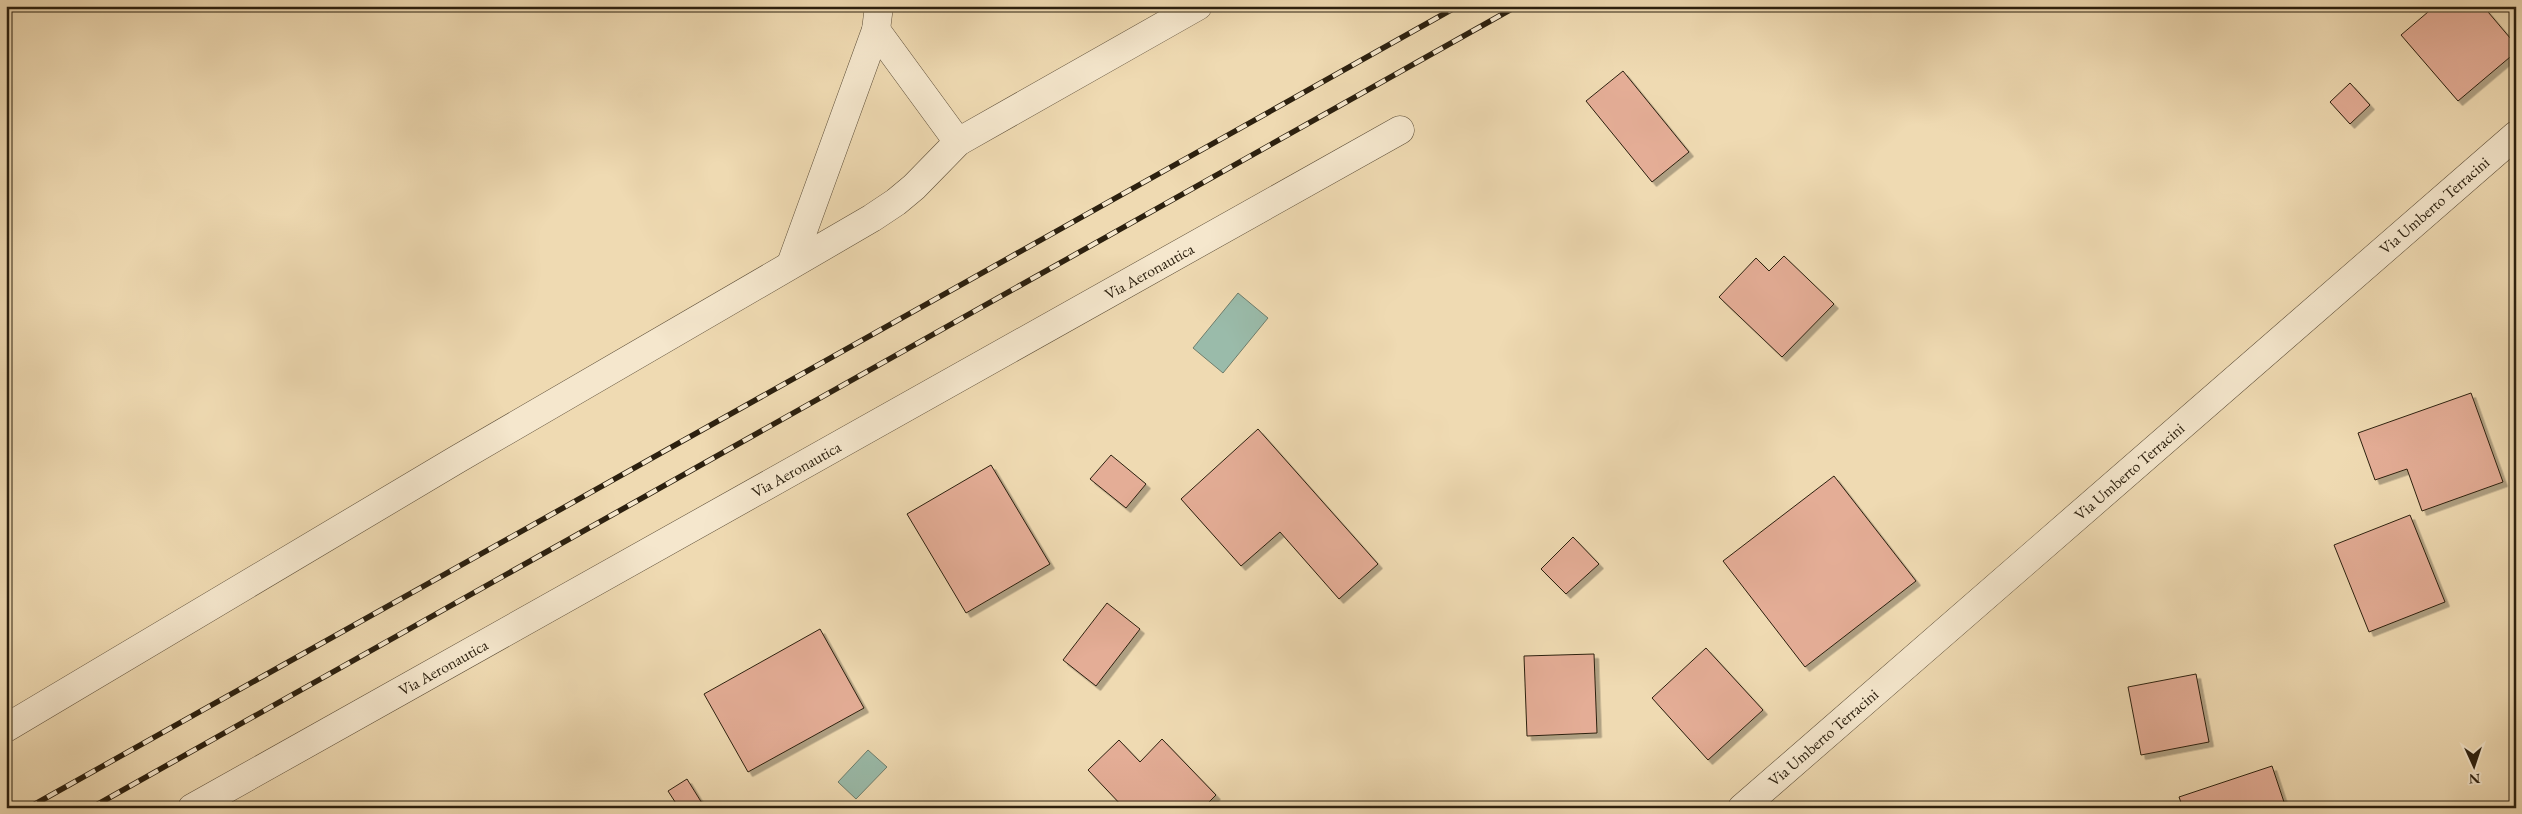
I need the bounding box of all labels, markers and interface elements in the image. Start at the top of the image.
street label: Via Umberto Terracini [2375,152,2494,259]
street label: Via Aeronautica [1101,238,1198,305]
street label: Via Umberto Terracini [2070,418,2189,525]
street label: Via Aeronautica [748,436,845,503]
street label: Via Aeronautica [395,634,492,701]
street label: Via Umberto Terracini [1764,684,1883,791]
north arrow [2450,742,2500,792]
text: N [2468,770,2481,788]

